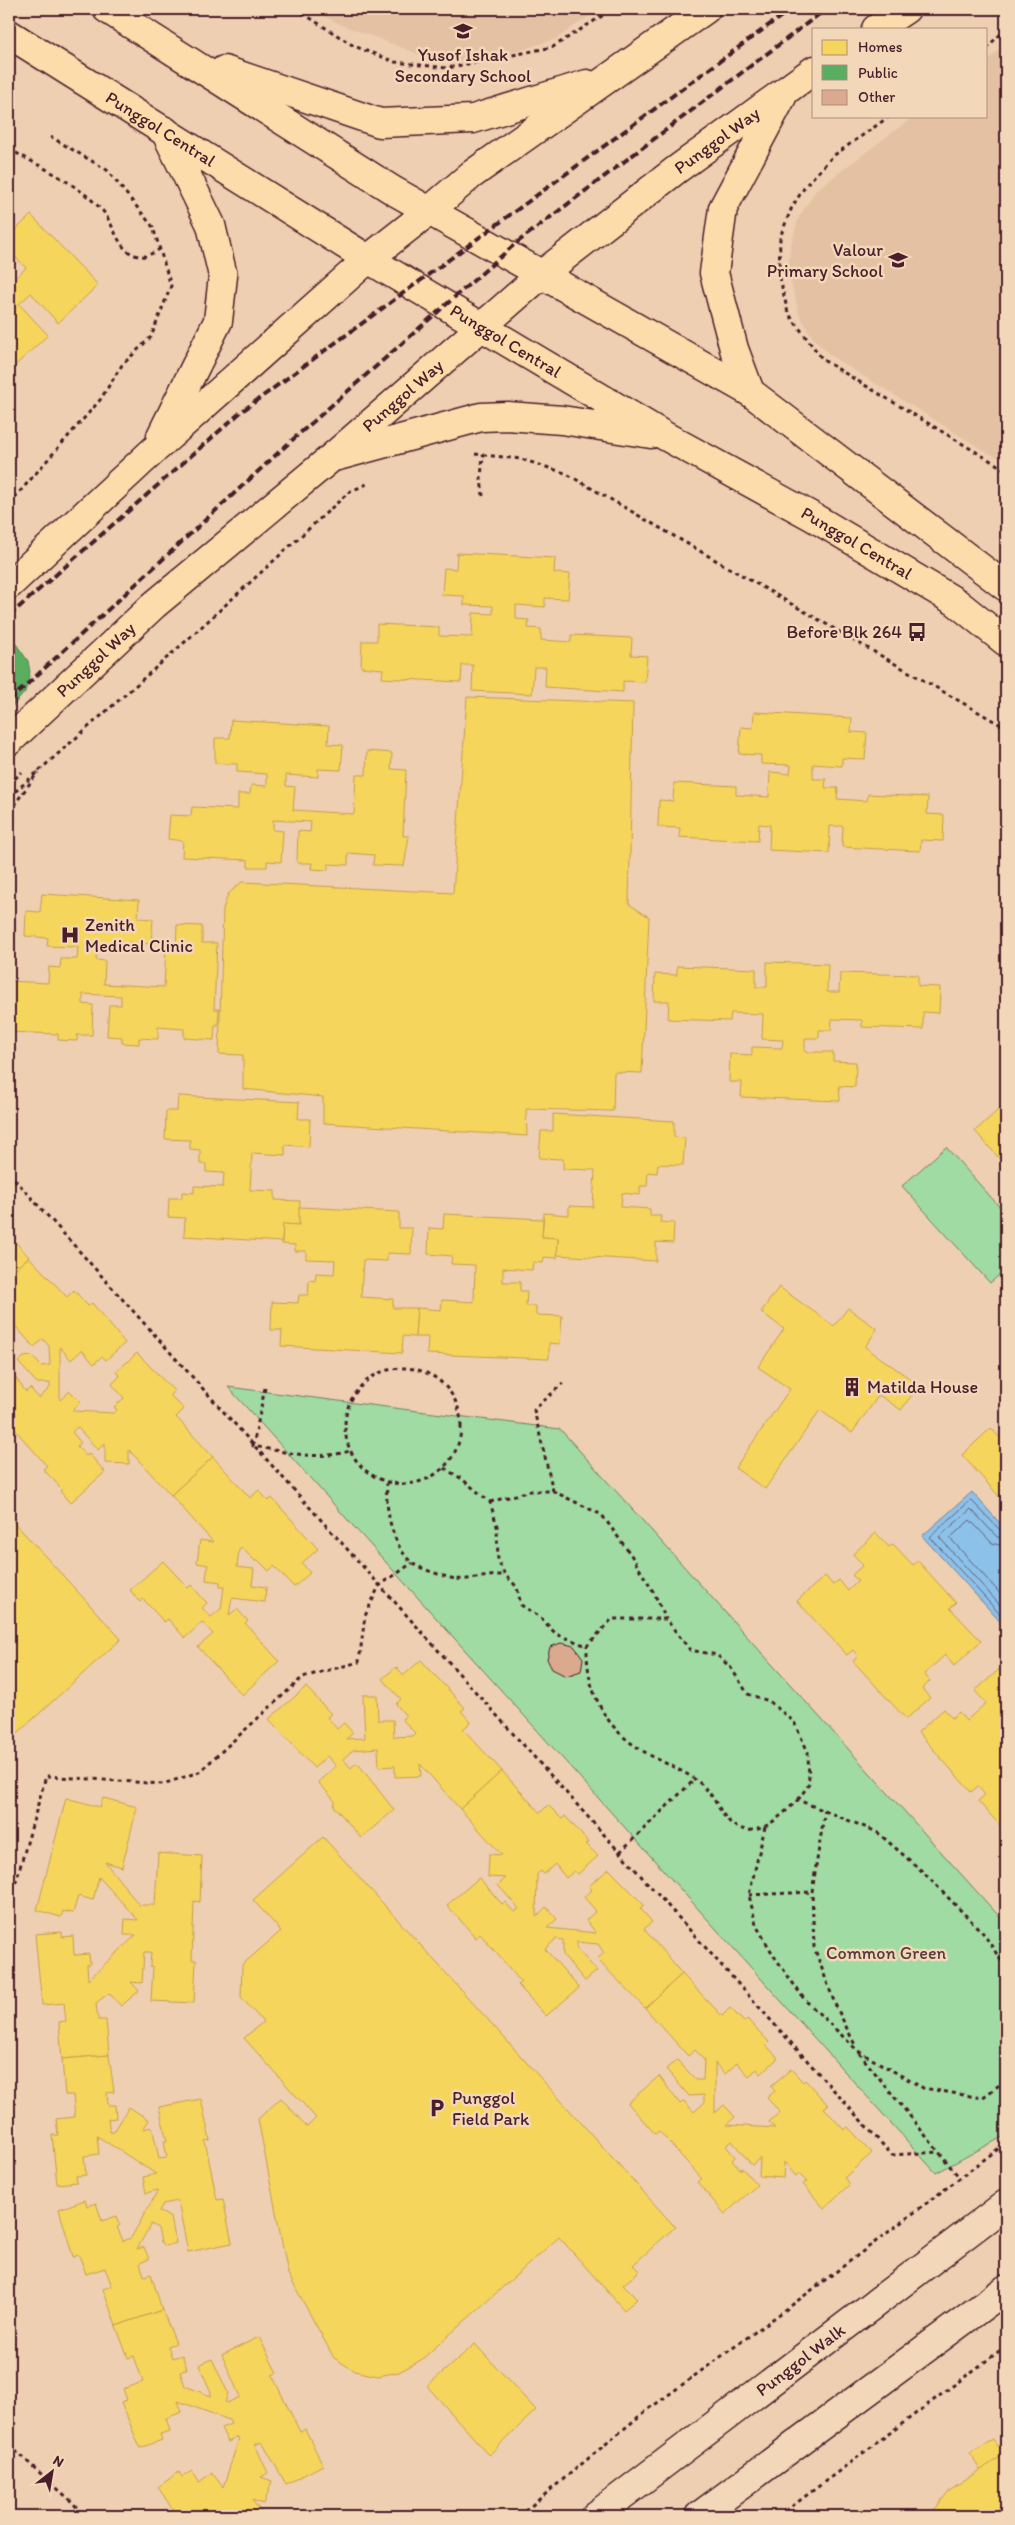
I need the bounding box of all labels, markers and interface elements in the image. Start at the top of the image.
school or university icon: Yusof Ishak Secondary School [452,20,474,42]
legend [812,28,988,118]
text: Homes [858,38,903,56]
place label: Yusof Ishak Secondary School [395,44,531,87]
text: Public [858,64,898,82]
street label: Punggol Central [102,86,220,172]
text: Other [858,88,895,106]
street label: Punggol Way [670,102,764,179]
place label: Valour Primary School [767,239,883,282]
school or university icon: Valour Primary School [887,249,909,271]
street label: Punggol Central [446,300,565,383]
street label: Punggol Way [358,354,448,437]
street label: Punggol Central [797,502,916,584]
street label: Punggol Way [52,617,140,702]
place label: Before Blk 264 [786,621,902,643]
bus stop icon: Before Blk 264 [906,621,928,643]
place label: Zenith Medical Clinic [85,914,193,957]
hospital icon: Zenith Medical Clinic [59,924,81,946]
building icon: Matilda House [841,1376,863,1398]
place label: Matilda House [867,1376,978,1398]
park label: Common Green [826,1942,947,1964]
place label: Punggol Field Park [452,2087,530,2130]
parking icon: Punggol Field Park [426,2097,448,2119]
street label: Punggol Walk [752,2319,850,2401]
north arrow [28,2448,78,2498]
text: N [50,2452,67,2471]

